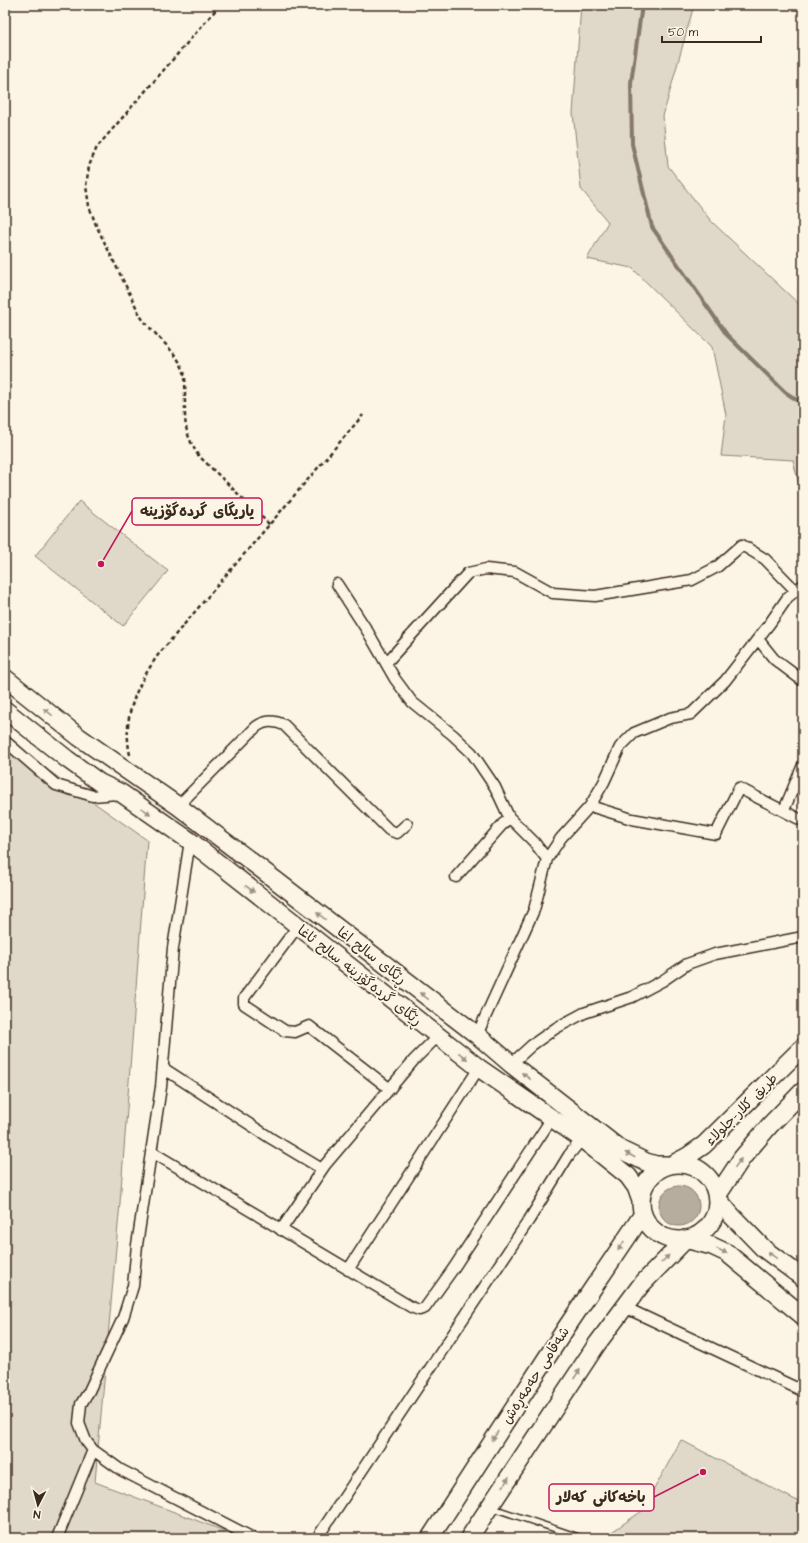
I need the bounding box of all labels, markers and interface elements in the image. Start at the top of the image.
scale bar [662,18,761,44]
text: 50 m [668,24,699,41]
callout: یاریگای گردەگۆزینە [132,498,262,525]
text: یاریگای گردەگۆزینە [140,501,255,522]
one-way arrow [43,708,54,717]
one-way arrow [141,807,152,815]
one-way arrow [245,885,256,893]
one-way arrow [316,912,327,920]
street label: ڕێگای گردەگۆزینە سالح ئاغا [292,921,426,1032]
street label: ڕێگای سالح اغا [331,922,410,991]
one-way arrow [419,991,430,1000]
one-way arrow [457,1051,468,1060]
street label: طريق كلار-جلولاء [701,1069,782,1150]
one-way arrow [521,1072,532,1080]
one-way arrow [624,1151,635,1158]
one-way arrow [734,1158,742,1168]
one-way arrow [617,1241,625,1252]
one-way arrow [716,1248,728,1254]
one-way arrow [766,1250,777,1259]
one-way arrow [660,1254,670,1264]
street label: شەقامی حەمەڕەش [497,1323,576,1429]
one-way arrow [573,1368,581,1379]
one-way arrow [491,1431,499,1442]
one-way arrow [502,1477,510,1487]
callout: باخەکانی کەلار [549,1484,654,1511]
north arrow [18,1485,58,1525]
text: باخەکانی کەلار [554,1487,646,1508]
text: N [33,1507,41,1522]

